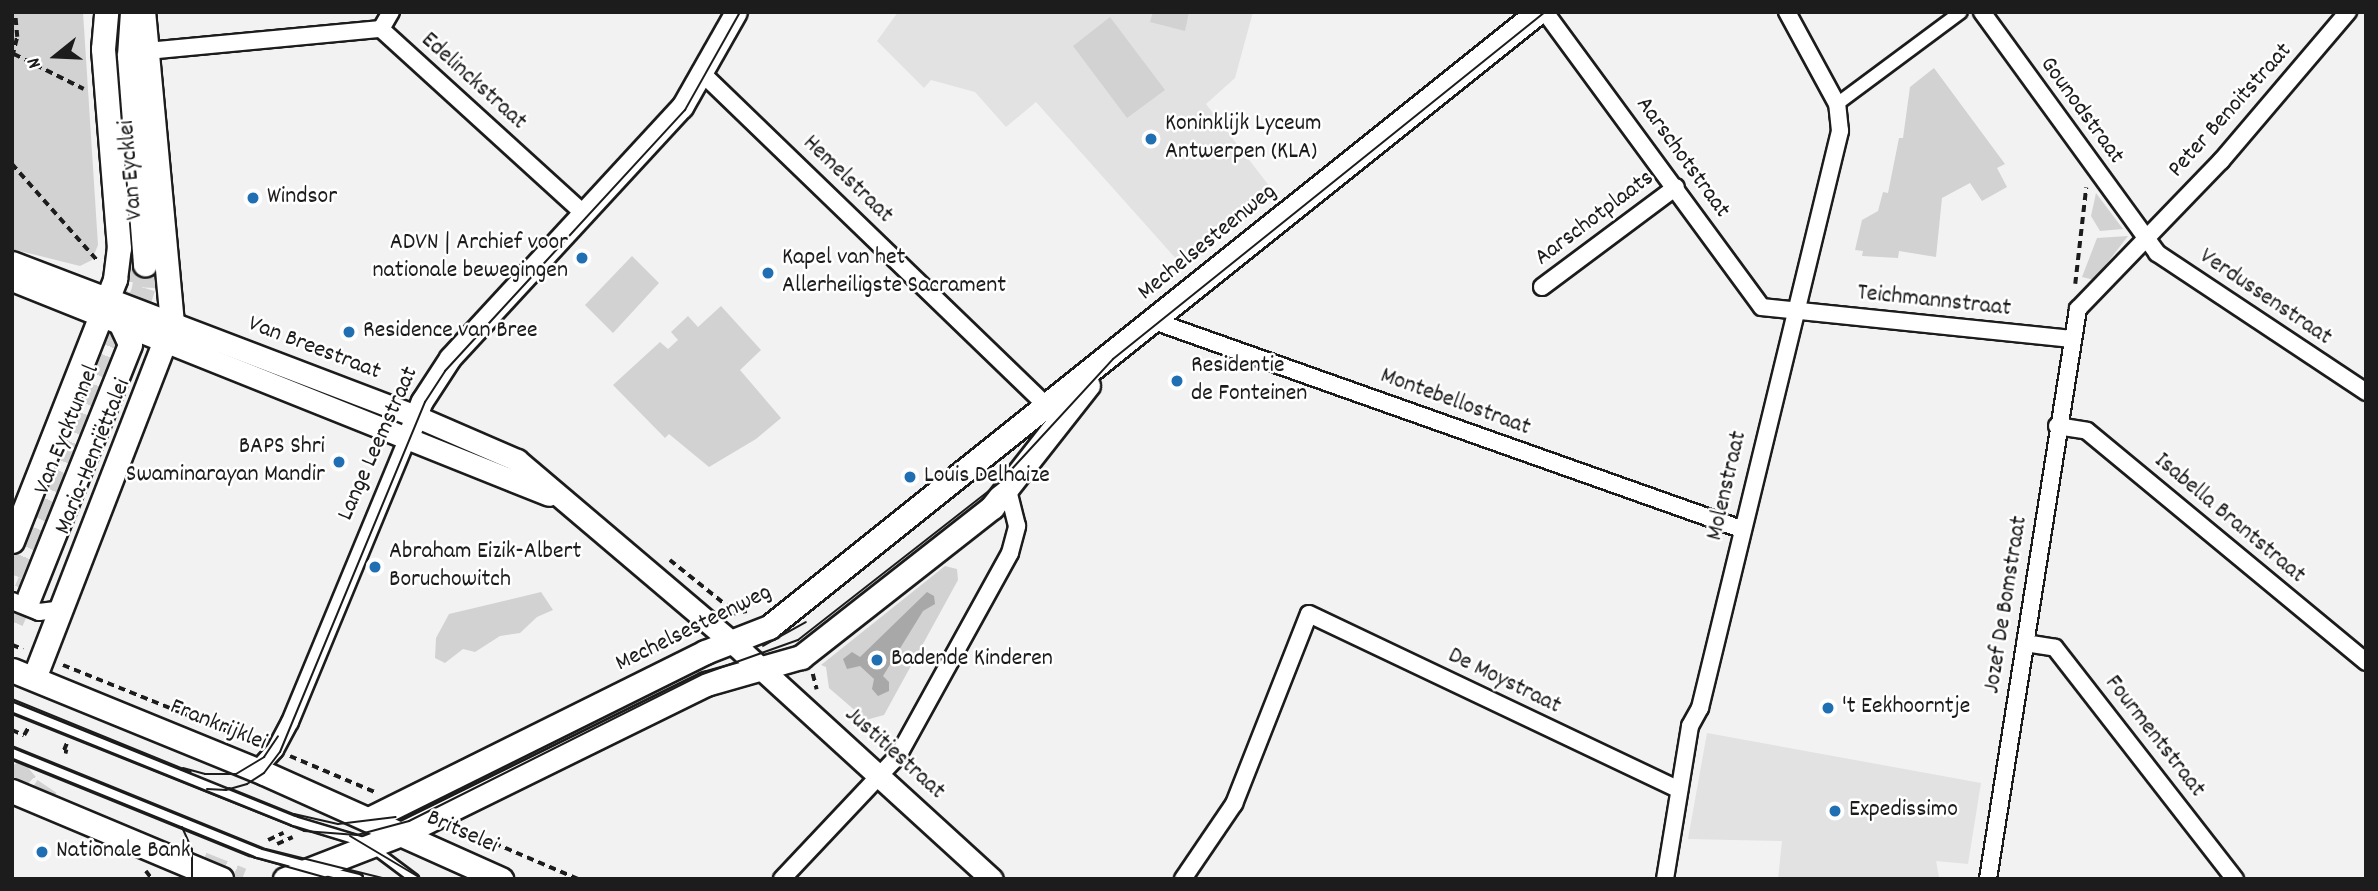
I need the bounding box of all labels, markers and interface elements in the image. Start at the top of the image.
north arrow [21,21,91,91]
street label: Edelinckstraat [414,27,532,137]
street label: Peter Benoitstraat [2163,38,2299,184]
street label: Gounodstraat [2032,52,2130,170]
text: N [21,54,50,71]
street label: Aarschotstraat [1628,92,1736,224]
place label: Koninklijk Lyceum Antwerpen (KLA) [1165,111,1321,167]
street label: Van Eycklei [113,119,151,221]
street label: Hemelstraat [796,130,898,230]
marker: Koninklijk Lyceum Antwerpen (KLA) [1143,131,1159,147]
street label: Aarschotplaats [1530,165,1660,273]
street label: Mechelsesteenweg [1133,178,1283,308]
place label: Windsor [267,184,337,212]
marker: Windsor [245,190,261,206]
place label: ADVN | Archief voor nationale bewegingen [372,230,568,286]
street label: Verdussenstraat [2193,243,2337,353]
place label: Kapel van het Allerheiligste Sacrament [782,245,1006,301]
marker: ADVN | Archief voor nationale bewegingen [574,250,590,266]
marker: Kapel van het Allerheiligste Sacrament [760,265,776,281]
street label: Teichmannstraat [1856,280,2012,324]
street label: Van Breestraat [243,310,385,388]
place label: Residence van Bree [363,318,538,346]
marker: Residence van Bree [341,324,357,340]
place label: Residentie de Fonteinen [1191,353,1307,409]
street label: Van Eycktunnel [29,361,107,499]
street label: Lange Leemstraat [332,363,426,525]
street label: Montebellostraat [1376,363,1534,443]
marker: Residentie de Fonteinen [1169,373,1185,389]
street label: Maria-Henriëttalei [50,375,138,539]
street label: Molenstraat [1701,429,1755,543]
place label: BAPS Shri Swaminarayan Mandir [126,434,325,490]
street label: Isabella Brantstraat [2147,447,2311,591]
marker: BAPS Shri Swaminarayan Mandir [331,454,347,470]
place label: Louis Delhaize [924,463,1050,491]
marker: Louis Delhaize [902,469,918,485]
street label: Jozef De Bomstraat [1979,514,2035,696]
place label: Abraham Eizik-Albert Boruchowitch [389,539,581,595]
marker: Abraham Eizik-Albert Boruchowitch [367,559,383,575]
street label: Mechelsesteenweg [611,579,777,679]
street label: De Moystraat [1443,642,1565,722]
place label: Badende Kinderen [891,646,1053,674]
marker: Badende Kinderen [869,652,885,668]
street label: Fourmentstraat [2097,670,2211,804]
street label: Frankrijklei [165,694,271,758]
place label: 't Eekhoorntje [1842,694,1970,722]
marker: 't Eekhoorntje [1820,700,1836,716]
street label: Justitiestraat [838,701,950,807]
place label: Expedissimo [1849,797,1958,825]
marker: Expedissimo [1827,803,1843,819]
street label: Britselei [422,805,502,861]
place label: Nationale Bank [56,838,191,866]
marker: Nationale Bank [34,844,50,860]

